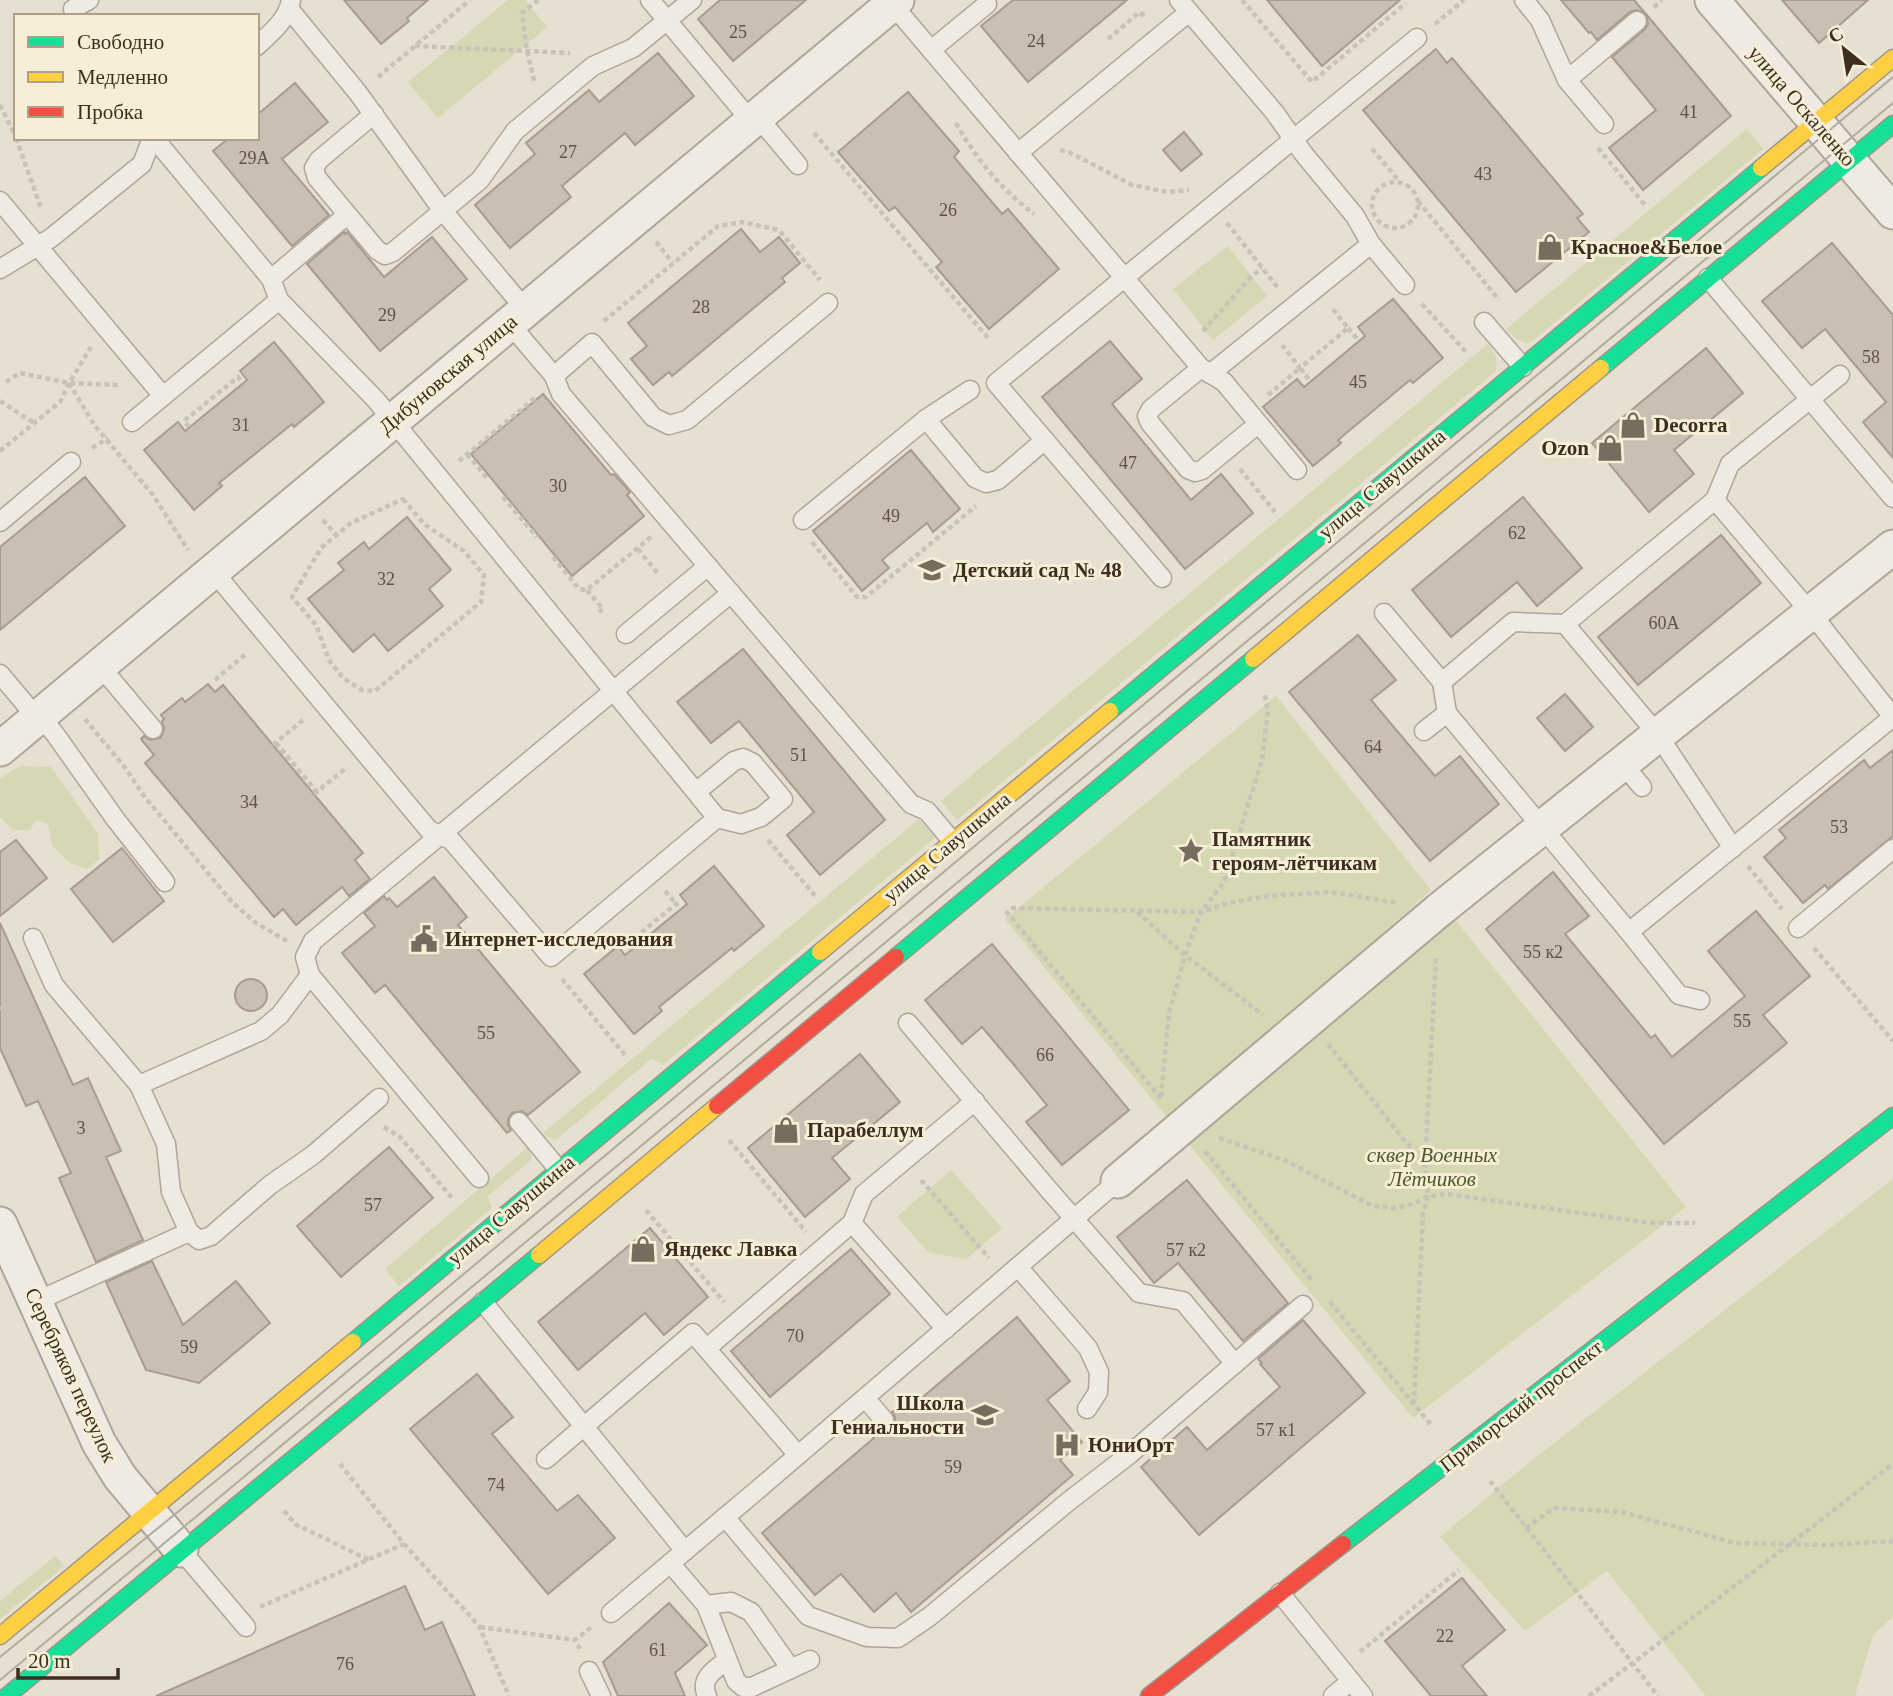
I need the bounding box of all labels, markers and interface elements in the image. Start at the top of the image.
legend [14,14,259,140]
north arrow [1809,14,1879,84]
house number: 25 [729,22,747,42]
text: С [1825,22,1847,47]
text: Свободно [77,30,164,54]
house number: 24 [1027,31,1045,51]
street label: улица Оскаленко [1743,41,1861,171]
text: Медленно [77,65,168,89]
text: Пробка [77,100,144,124]
house number: 41 [1680,102,1698,122]
house number: 27 [559,142,577,162]
house number: 29А [239,148,270,168]
house number: 43 [1474,164,1492,184]
house number: 26 [939,200,957,220]
shop icon: Красное&Белое [1535,232,1565,262]
place label: Красное&Белое [1571,235,1722,259]
house number: 28 [692,297,710,317]
house number: 29 [378,305,396,325]
street label: Дибуновская улица [374,309,522,439]
house number: 58 [1862,347,1880,367]
house number: 45 [1349,372,1367,392]
shop icon: Decorra [1618,410,1648,440]
place label: Decorra [1654,413,1728,437]
house number: 31 [232,415,250,435]
street label: улица Савушкина [1314,423,1451,544]
shop icon: Ozon [1595,433,1625,463]
place label: Ozon [1541,436,1589,460]
house number: 47 [1119,453,1137,473]
house number: 30 [549,476,567,496]
house number: 49 [882,506,900,526]
house number: 62 [1508,523,1526,543]
school or university icon: Детский сад № 48 [917,555,947,585]
place label: Детский сад № 48 [953,558,1122,582]
house number: 32 [377,569,395,589]
house number: 60А [1649,613,1680,633]
house number: 64 [1364,737,1382,757]
house number: 51 [790,745,808,765]
street label: улица Савушкина [879,786,1016,907]
house number: 34 [240,792,258,812]
house number: 53 [1830,817,1848,837]
place label: Памятник героям-лётчикам [1212,827,1377,875]
place icon: Памятник героям-лётчикам [1176,836,1206,866]
public building icon: Интернет-исследования [409,924,439,954]
place label: Интернет-исследования [445,927,673,951]
house number: 55 к2 [1523,942,1563,962]
house number: 55 [1733,1011,1751,1031]
house number: 55 [477,1023,495,1043]
house number: 66 [1036,1045,1054,1065]
shop icon: Парабеллум [771,1115,801,1145]
house number: 3 [77,1118,86,1138]
place label: Парабеллум [807,1118,924,1142]
park label: сквер Военных Лётчиков [1367,1143,1498,1191]
street label: улица Савушкина [443,1149,580,1270]
house number: 57 [364,1195,382,1215]
shop icon: Яндекс Лавка [628,1234,658,1264]
place label: Яндекс Лавка [664,1237,798,1261]
house number: 57 к2 [1166,1240,1206,1260]
street label: Серебряков переулок [20,1284,122,1467]
house number: 70 [786,1326,804,1346]
street label: Приморский проспект [1435,1335,1607,1477]
house number: 59 [180,1337,198,1357]
place label: Школа Гениальности [831,1391,964,1439]
school or university icon: Школа Гениальности [970,1400,1000,1430]
house number: 57 к1 [1256,1420,1296,1440]
hospital icon: ЮниОрт [1052,1430,1082,1460]
place label: ЮниОрт [1088,1433,1175,1457]
house number: 59 [944,1457,962,1477]
house number: 74 [487,1475,505,1495]
house number: 22 [1436,1626,1454,1646]
scale bar [18,1636,117,1680]
house number: 61 [649,1640,667,1660]
text: 20 m [28,1649,71,1673]
house number: 76 [336,1654,354,1674]

